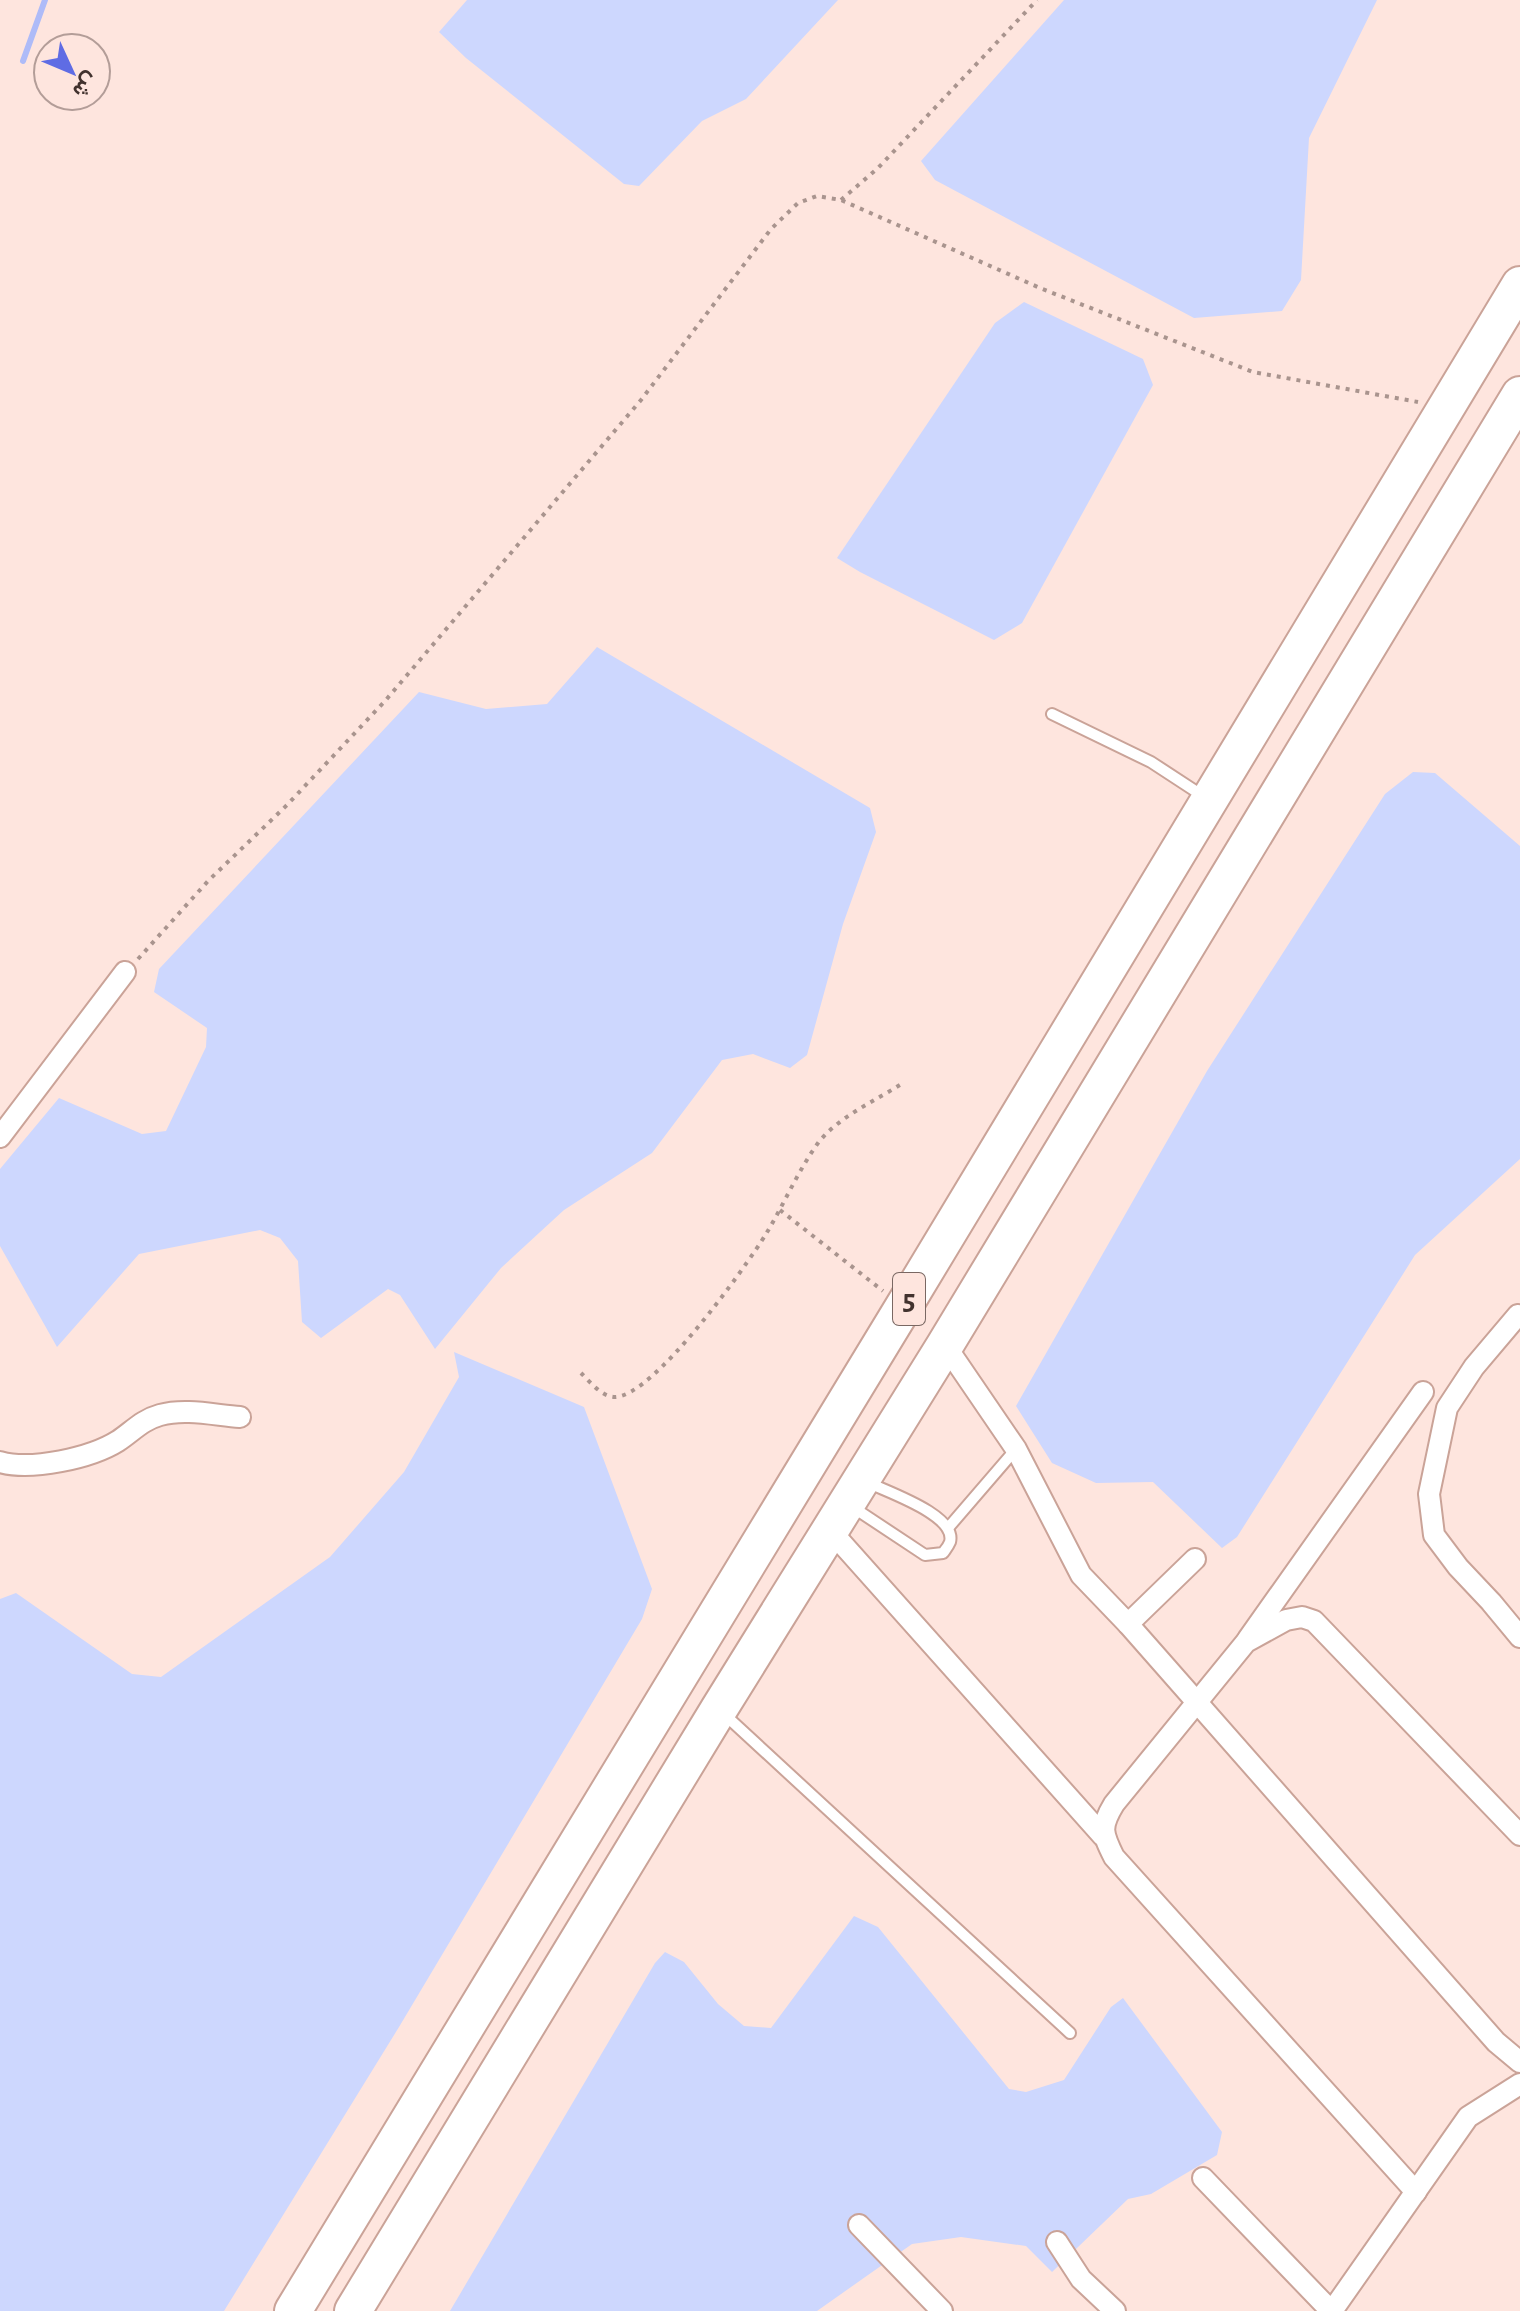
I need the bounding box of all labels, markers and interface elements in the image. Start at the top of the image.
north arrow [32,32,112,112]
text: ش [67,67,103,102]
road number: 5 [893,1273,925,1325]

